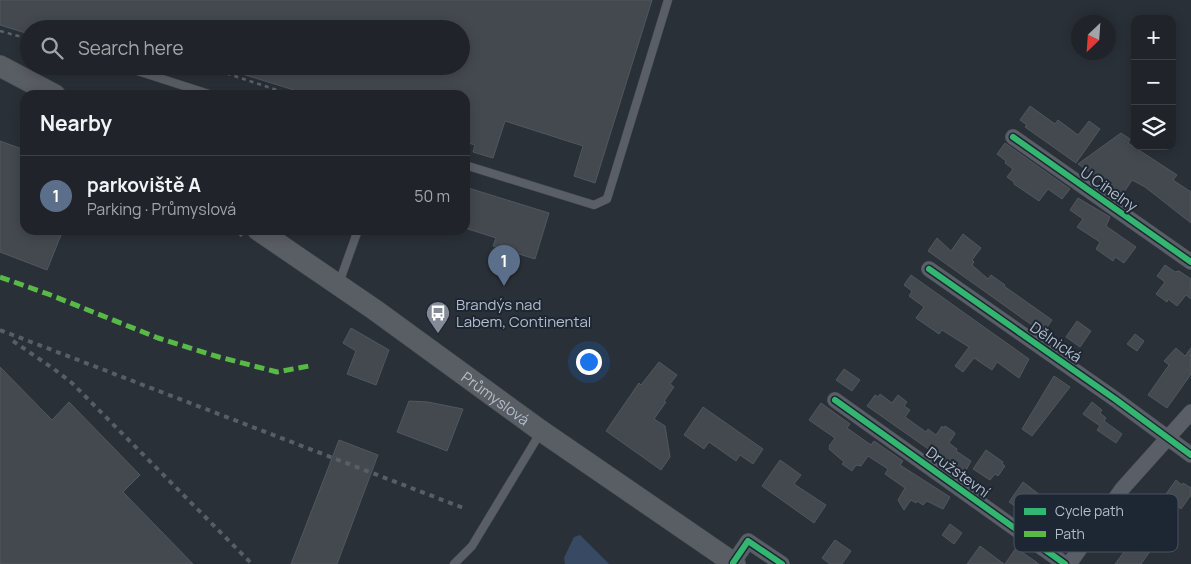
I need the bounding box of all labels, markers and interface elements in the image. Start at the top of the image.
north arrow [1071,15,1116,60]
map controls [1131,15,1176,150]
button: + [1131,15,1176,60]
search box [20,20,470,75]
icon: search [38,34,66,62]
text: Search here [78,35,184,61]
button: − [1131,60,1176,105]
button: layers [1131,105,1176,150]
text: Nearby [40,109,112,137]
street label: U Cihelny [1076,162,1142,216]
text: parkoviště A [87,172,201,198]
text: 1 [52,185,60,207]
text: 50 m [414,185,450,207]
text: Parking · Průmyslová [87,198,236,220]
pin: 1 [488,245,520,286]
place label: Brandýs nad Labem, Continental [456,294,591,332]
bus stop icon: Brandýs nad Labem, Continental [425,300,451,334]
street label: Dělnická [1026,317,1086,367]
your location [576,349,602,375]
street label: Průmyslová [457,366,534,430]
street label: Družstevní [922,442,995,503]
legend [1014,494,1178,552]
text: Cycle path [1055,501,1124,520]
text: Path [1055,524,1085,543]

